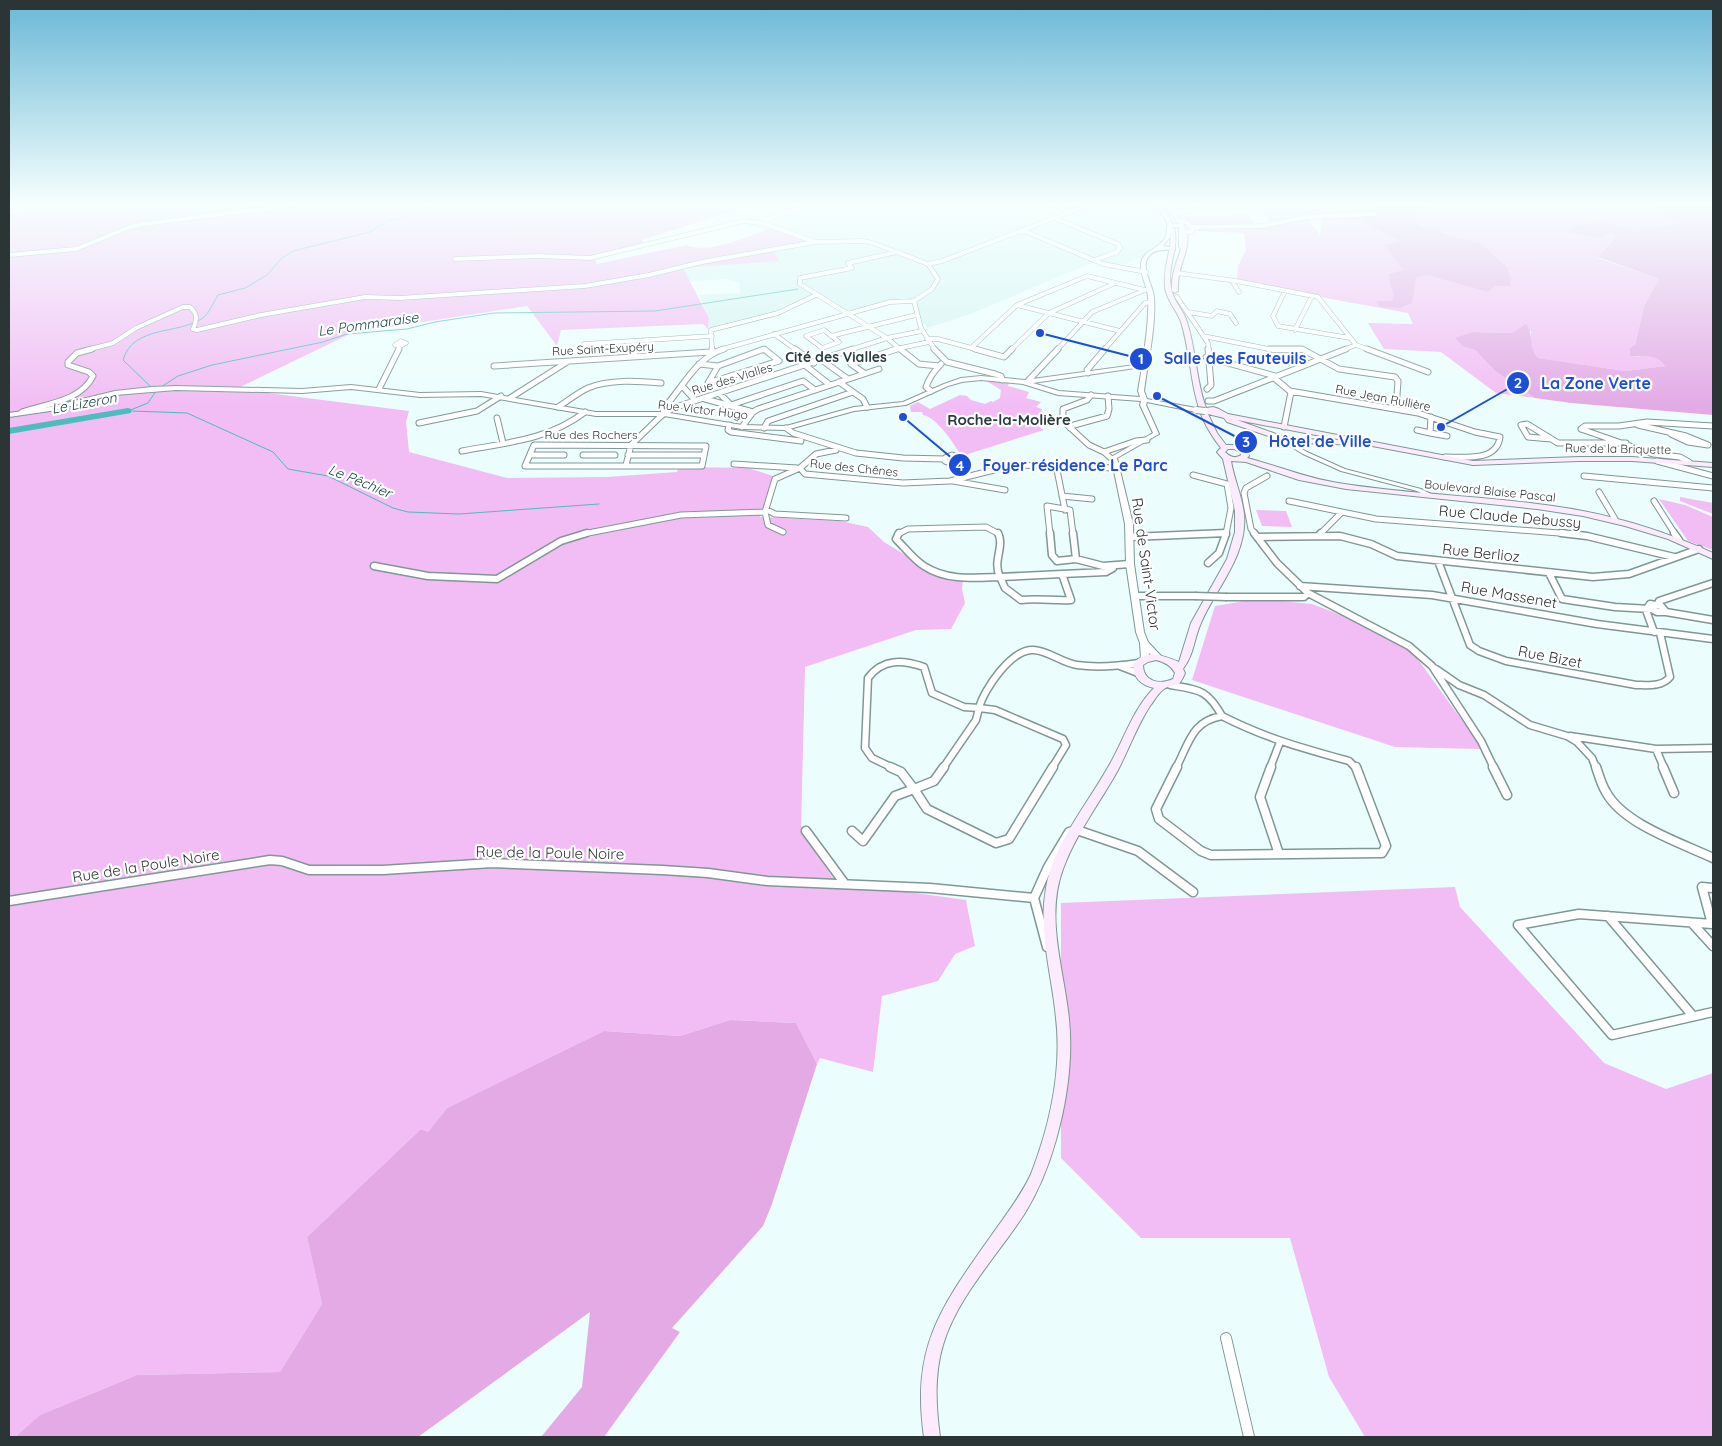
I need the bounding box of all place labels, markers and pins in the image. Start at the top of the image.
callout: Salle des Fauteuils [1129,343,1317,374]
callout: La Zone Verte [1506,368,1661,399]
callout: Hôtel de Ville [1234,426,1382,457]
callout: Foyer résidence Le Parc [947,450,1177,481]

